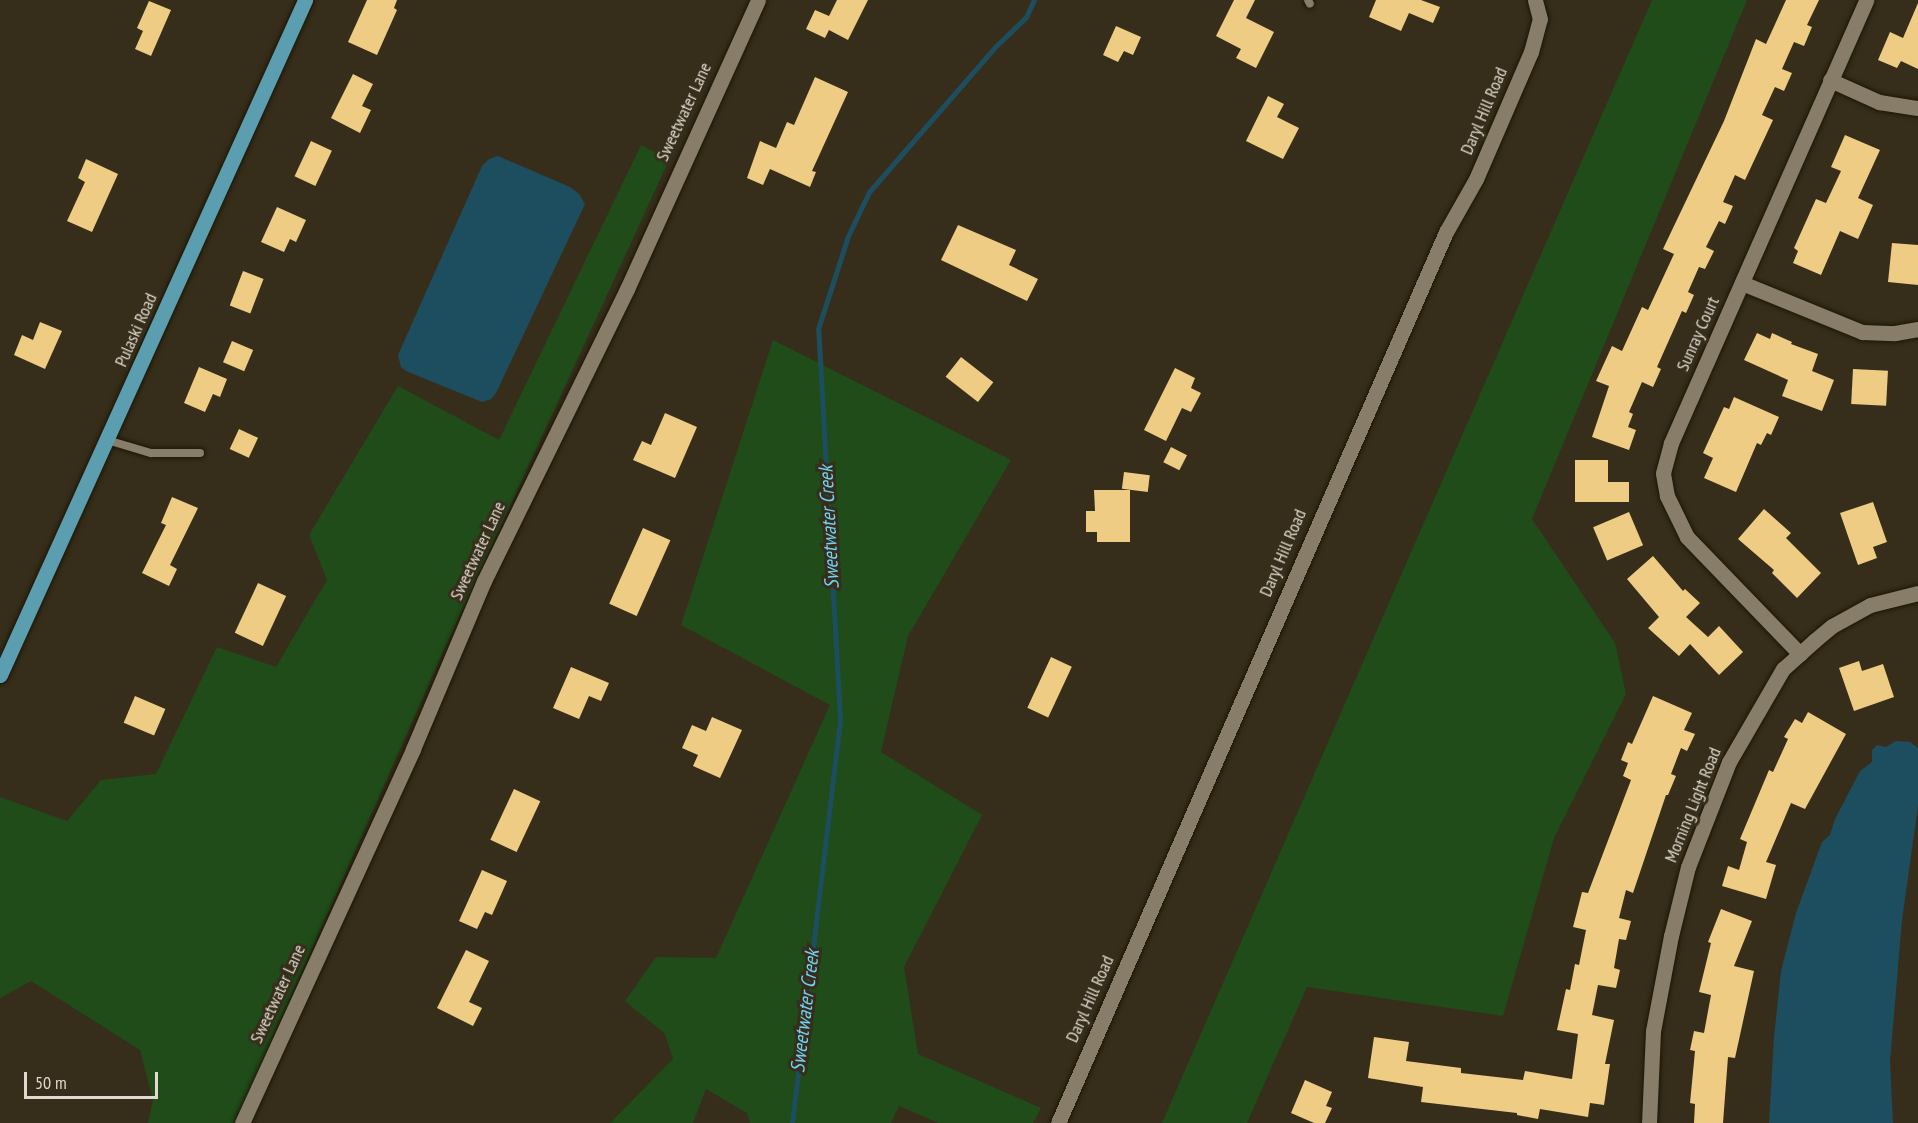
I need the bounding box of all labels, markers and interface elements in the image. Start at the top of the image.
street label: Sweetwater Lane [652,59,716,165]
street label: Daryl Hill Road [1456,64,1512,158]
street label: Pulaski Road [110,290,162,370]
street label: Sunray Court [1672,293,1724,375]
water label: Sweetwater Creek [814,465,844,589]
street label: Sweetwater Lane [446,498,510,604]
street label: Daryl Hill Road [1255,506,1311,600]
street label: Morning Light Road [1660,744,1726,866]
street label: Sweetwater Lane [246,941,310,1047]
water label: Sweetwater Creek [786,948,824,1074]
street label: Daryl Hill Road [1061,952,1119,1046]
scale bar [27,1060,160,1098]
text: 50 m [35,1071,67,1094]

